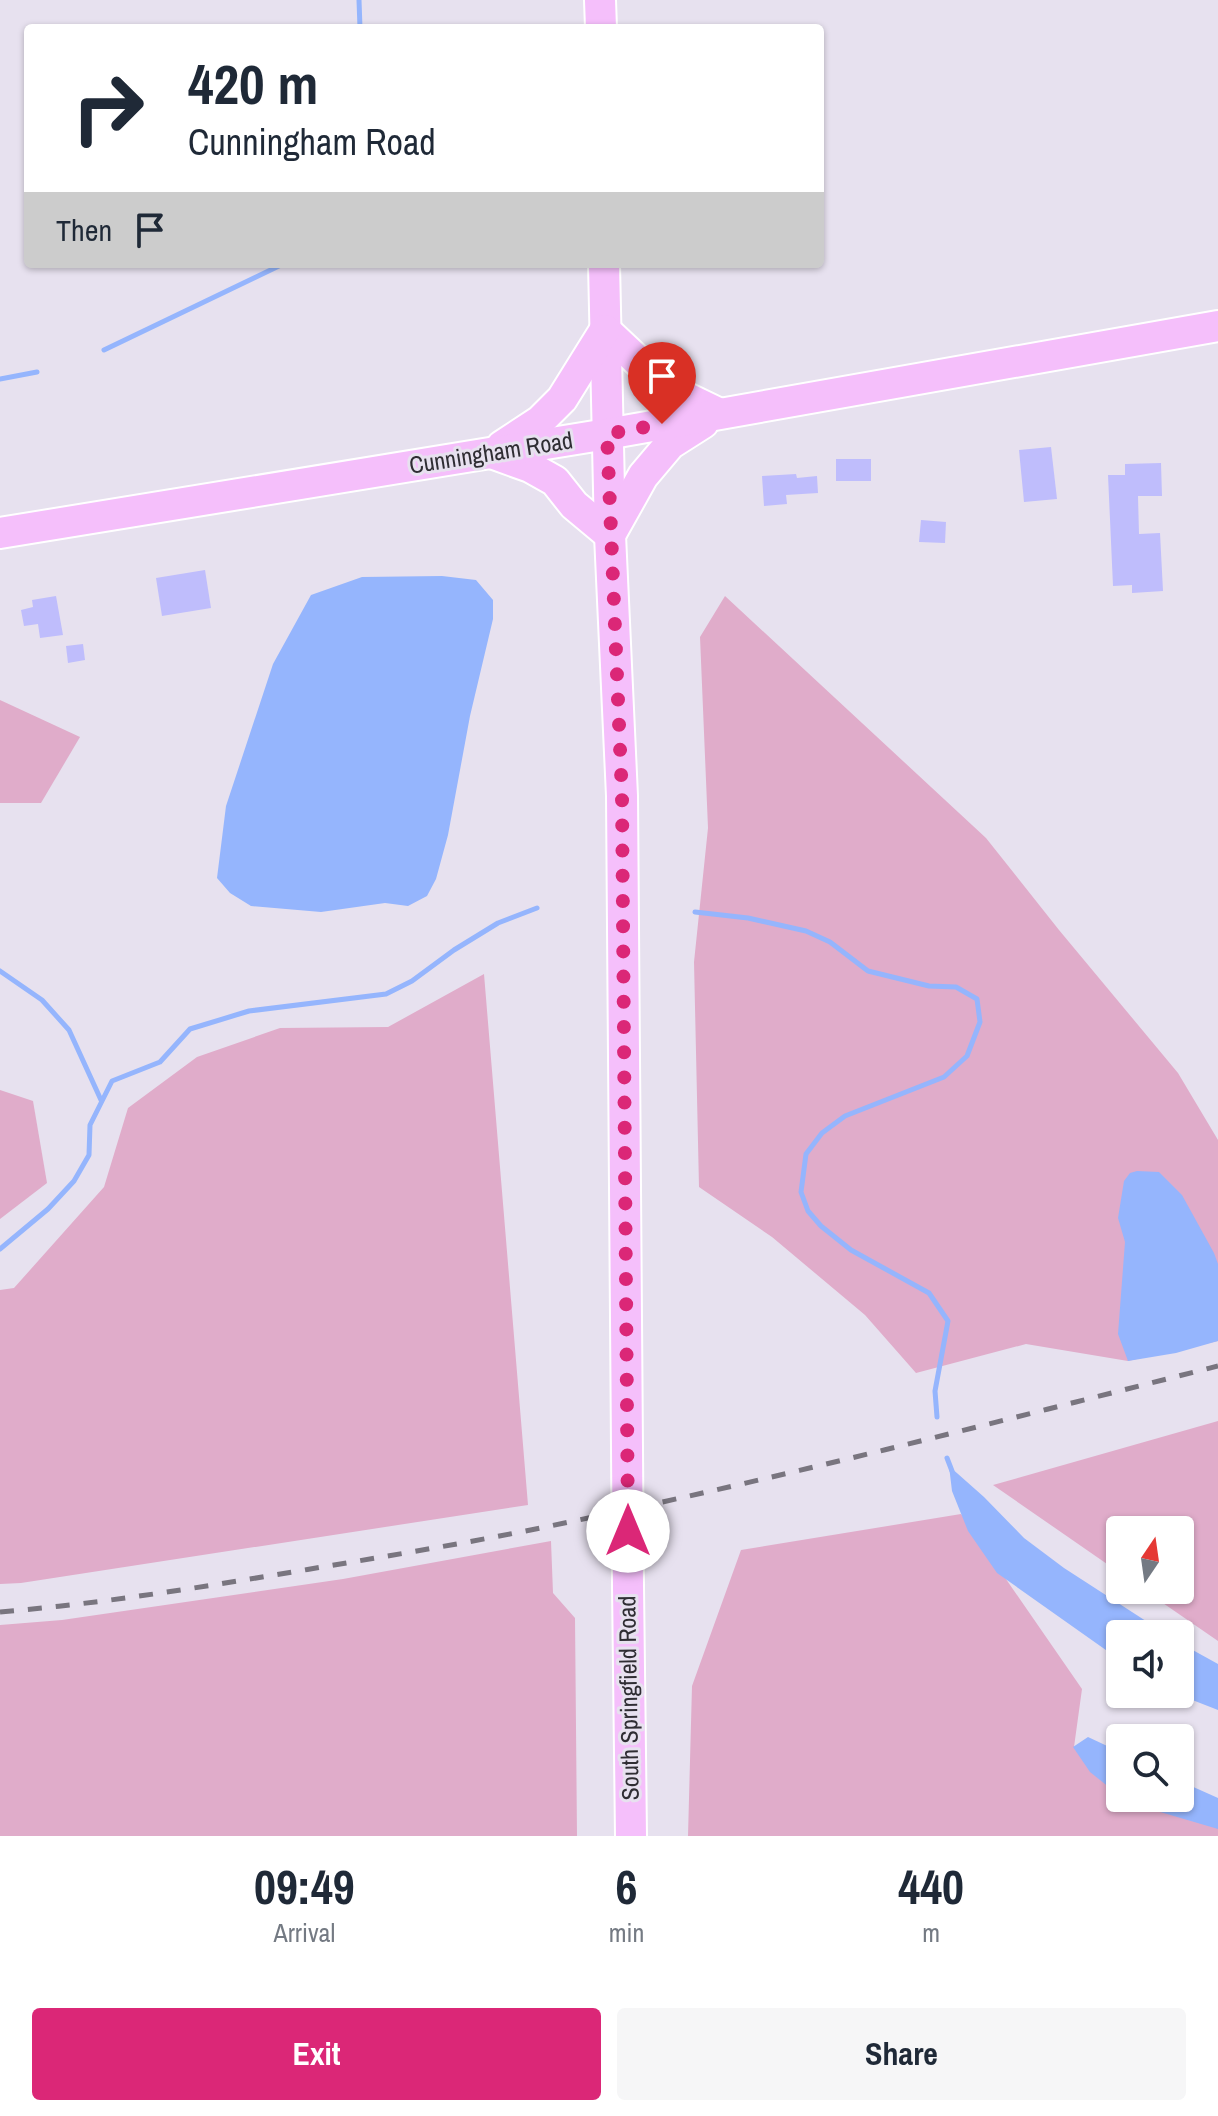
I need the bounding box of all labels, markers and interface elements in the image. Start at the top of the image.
text: 420 m [188,46,318,121]
icon: right [56,56,160,160]
text: Cunningham Road [188,118,436,166]
icon: arrive [128,208,172,252]
text: Then [56,210,112,250]
pin [628,342,696,424]
icon: arrive [640,354,684,398]
street label: Cunningham Road [407,423,575,481]
position arrow [586,1489,670,1573]
north arrow [1106,1516,1194,1604]
map controls [1106,1516,1194,1812]
street label: South Springfield Road [610,1595,646,1801]
button: sound [1106,1620,1194,1708]
button: search [1106,1724,1194,1812]
text: 09:49 [254,1854,355,1919]
text: 6 [616,1854,637,1919]
text: 440 [898,1854,964,1919]
text: Arrival [274,1915,335,1950]
text: min [609,1915,644,1950]
text: m [922,1915,940,1950]
button: Exit [32,2008,601,2100]
button: Share [617,2008,1186,2100]

